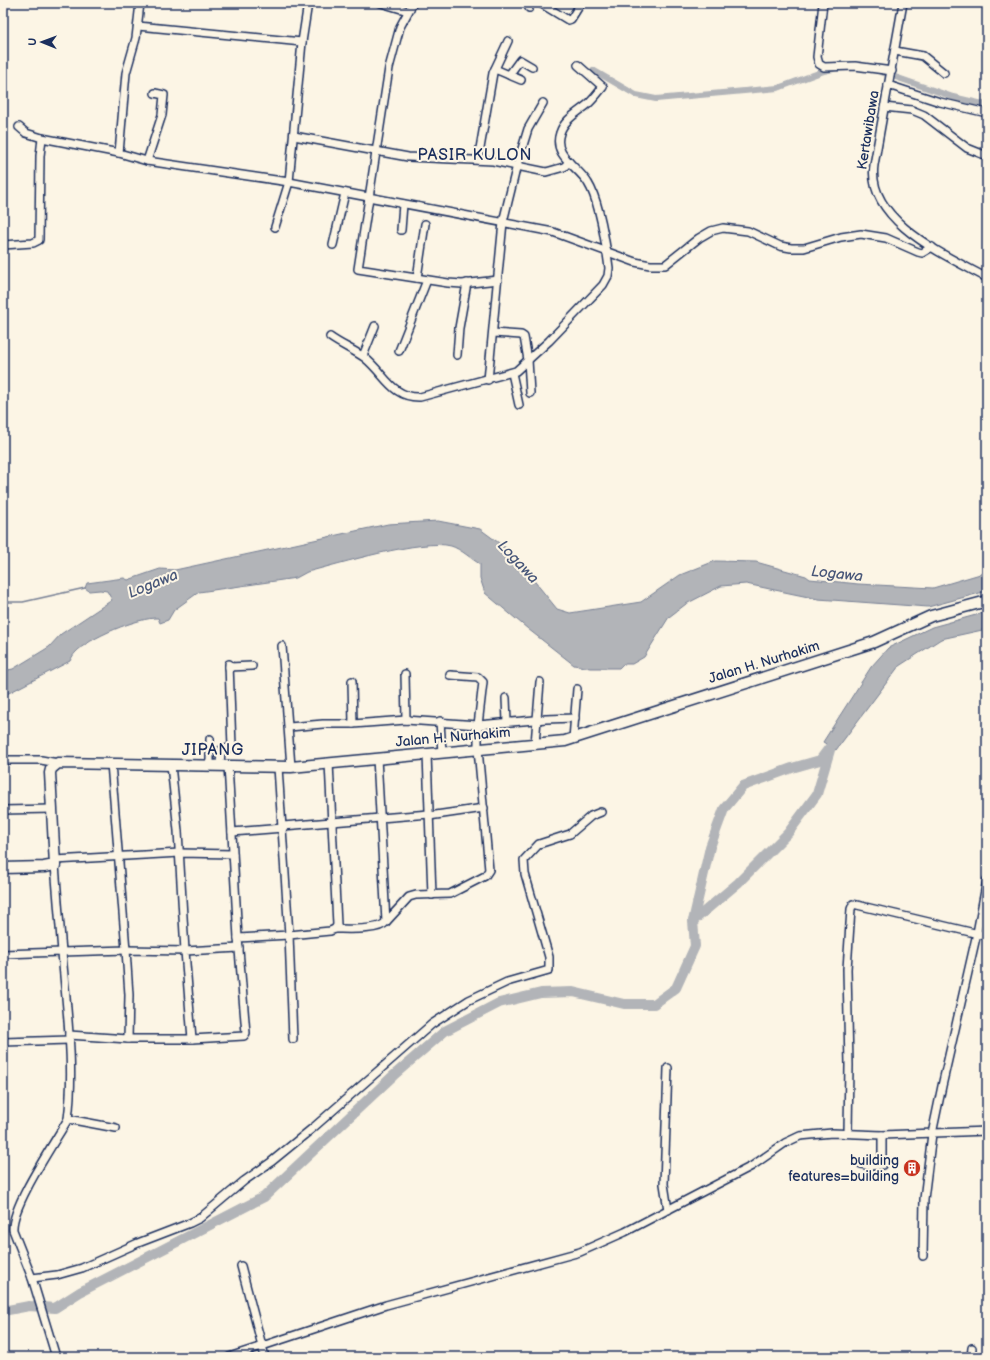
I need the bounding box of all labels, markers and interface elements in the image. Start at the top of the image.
north arrow [22,22,62,62]
text: U [26,38,39,46]
street label: Kertawibawa [853,89,883,171]
district label: PASIR KULON [417,146,533,165]
water label: Logawa [493,536,543,588]
water label: Logawa [810,562,864,586]
water label: Logawa [125,565,181,603]
street label: Jalan H. Nurhakim [706,637,822,687]
street label: Jalan H. Nurhakim [395,724,511,750]
district label: JIPANG [182,741,244,760]
place label: building features=building [789,1152,899,1185]
building icon: building features=building [902,1158,922,1178]

